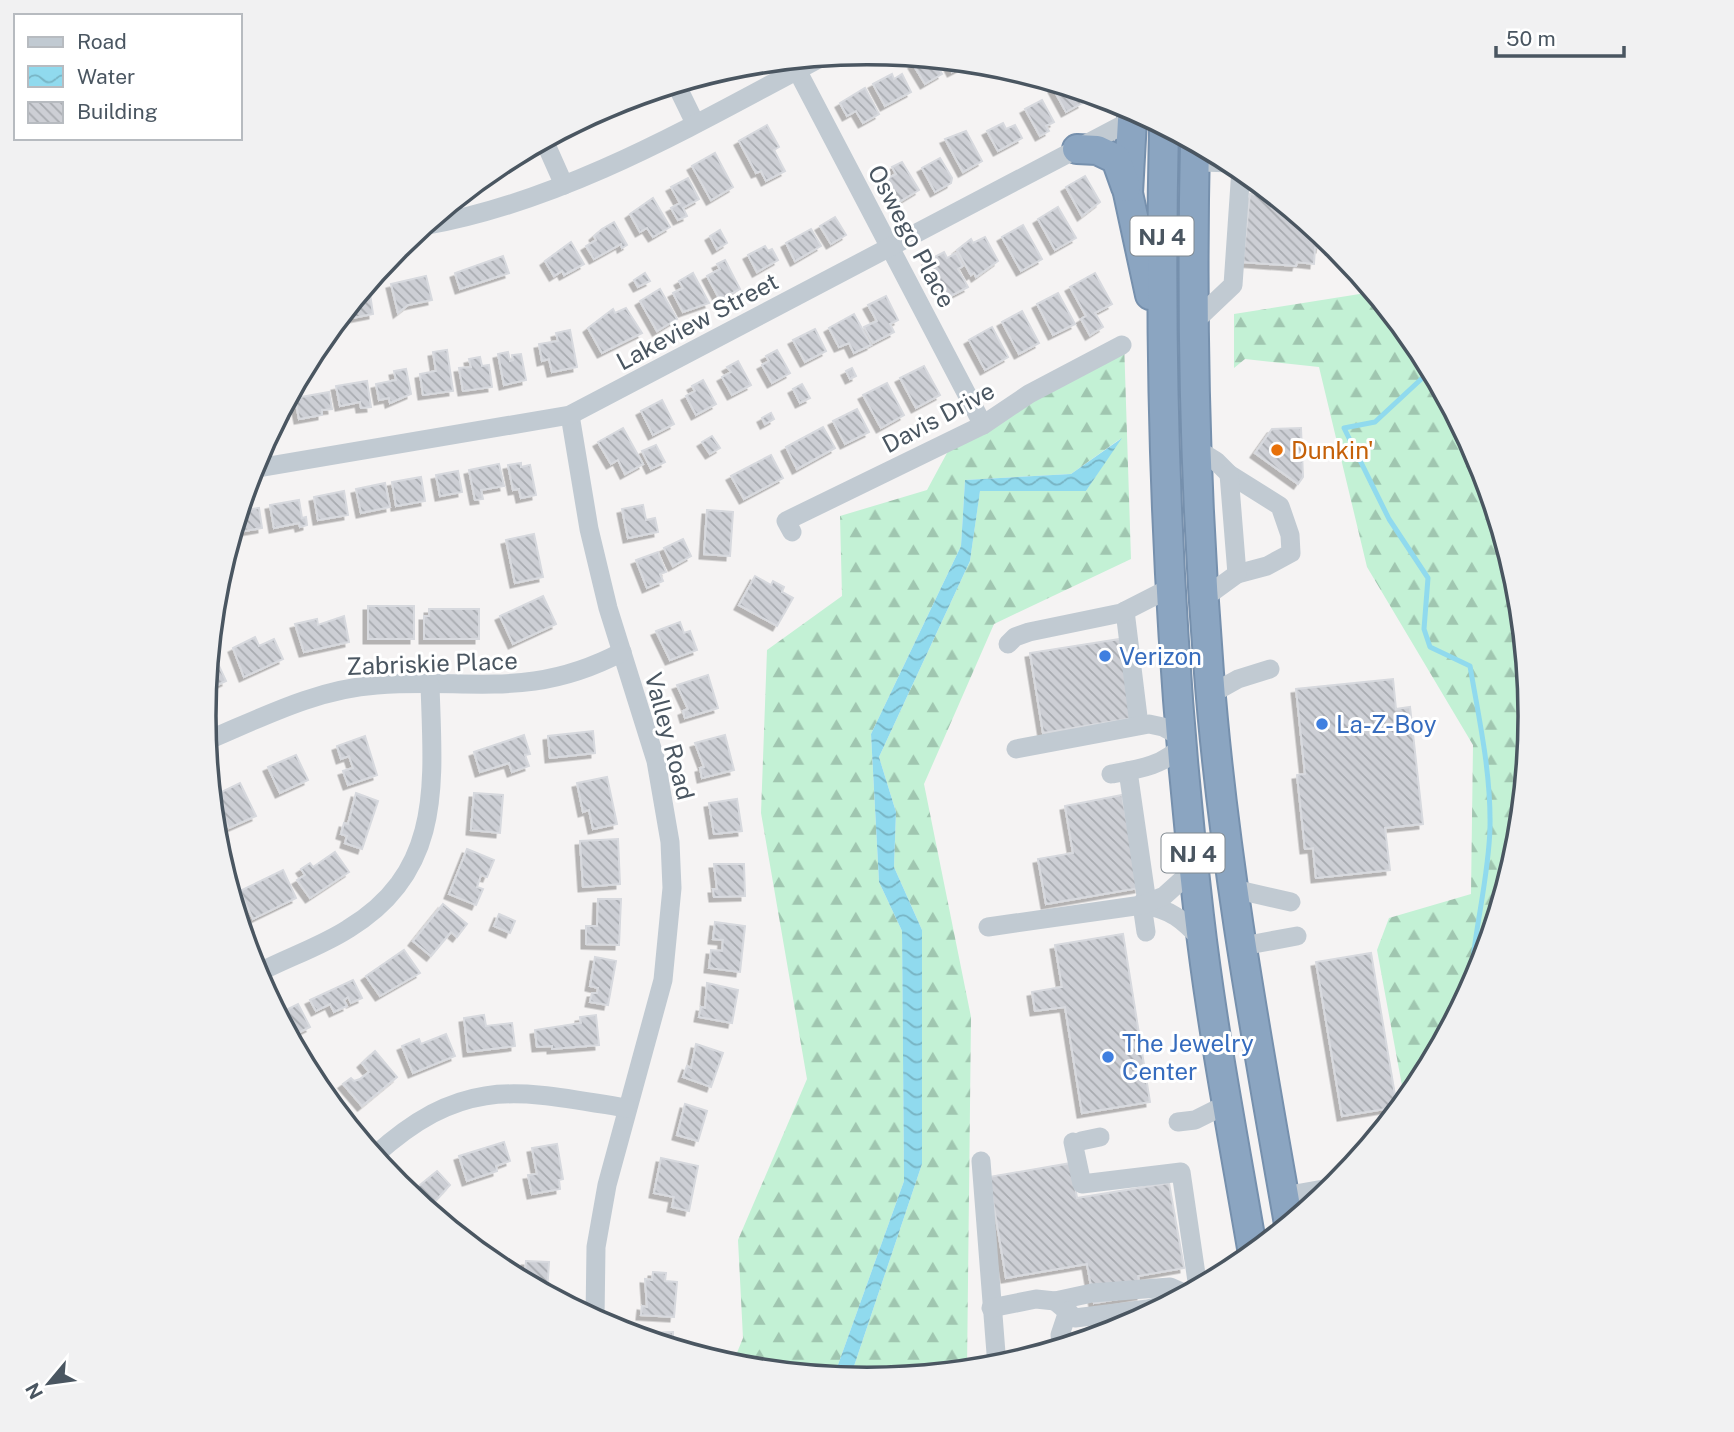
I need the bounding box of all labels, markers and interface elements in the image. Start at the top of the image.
legend [14,14,242,140]
scale bar [1496,14,1624,58]
text: 50 m [1506,26,1556,51]
text: Road [77,29,127,54]
text: Water [77,64,135,89]
text: Building [77,99,158,124]
street label: Oswego Place [863,160,961,312]
road number: NJ 4 [1130,216,1194,256]
street label: Lakeview Street [611,267,783,375]
street label: Davis Drive [877,376,999,458]
place label: Dunkin' [1291,436,1374,464]
marker: Dunkin' [1269,442,1285,458]
place label: Verizon [1119,642,1202,670]
street label: Zabriskie Place [346,646,518,680]
marker: Verizon [1097,648,1113,664]
street label: Valley Road [640,669,700,803]
place label: La-Z-Boy [1336,710,1437,738]
marker: La-Z-Boy [1314,716,1330,732]
road number: NJ 4 [1162,834,1224,873]
place label: The Jewelry Center [1122,1029,1254,1085]
marker: The Jewelry Center [1100,1049,1116,1065]
north arrow [14,1348,84,1418]
text: N [21,1379,47,1403]

